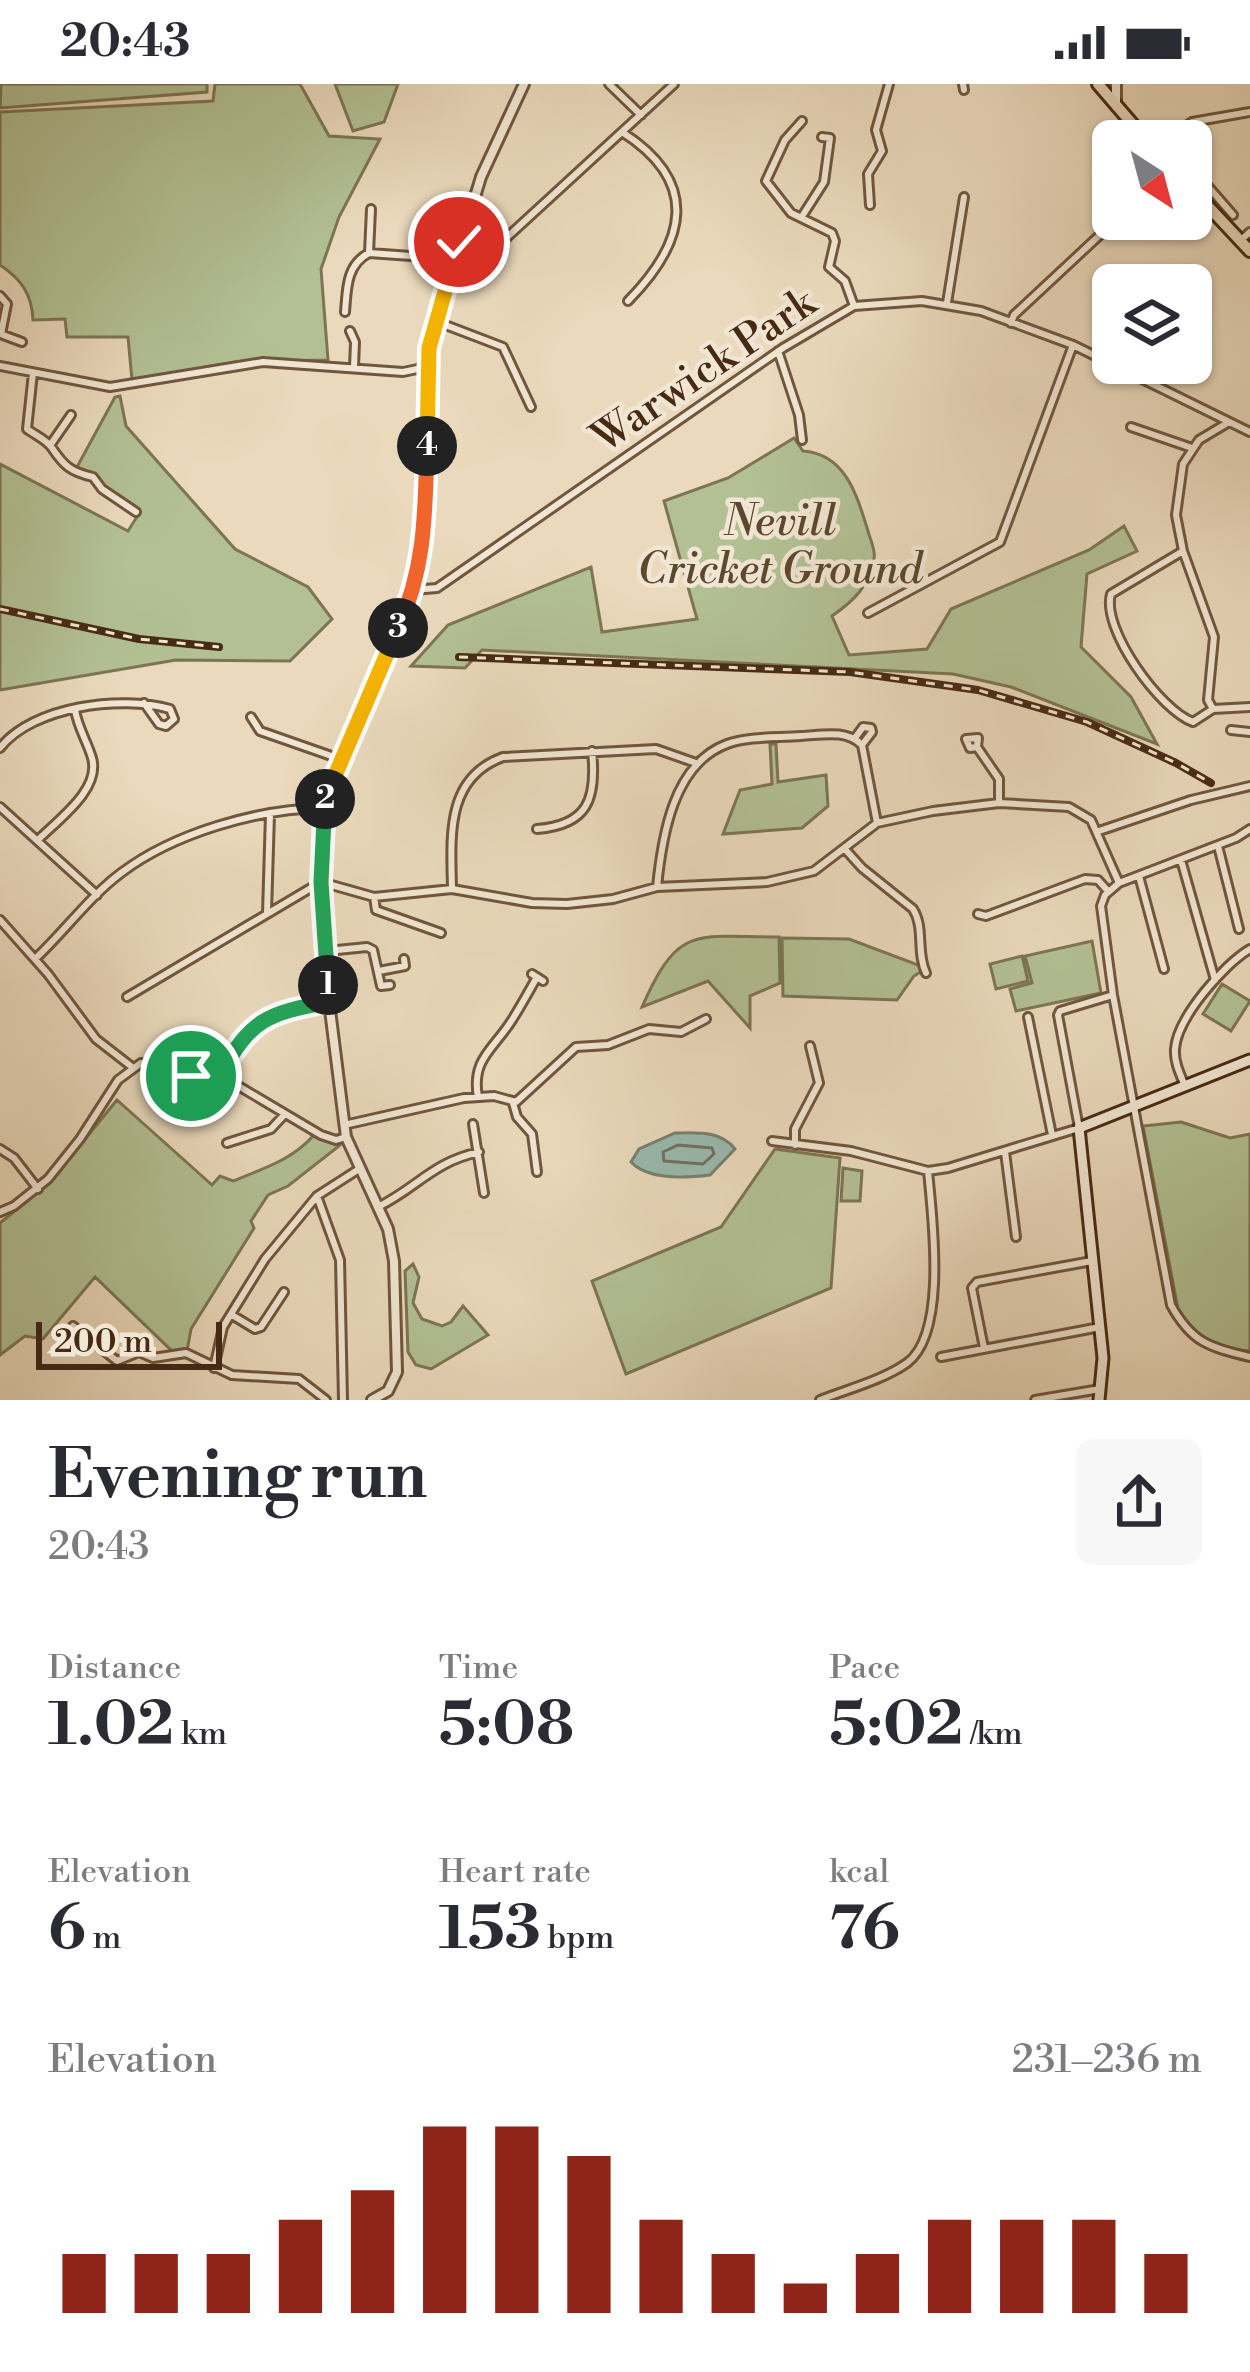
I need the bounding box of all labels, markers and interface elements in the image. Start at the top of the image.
text: 20:43 [60,14,190,71]
north arrow [1092,120,1212,240]
map controls [1092,120,1212,384]
pin [408,191,510,293]
icon: check [426,209,492,275]
button: layers [1092,264,1212,384]
street label: Warwick Park [581,276,828,466]
pin: 4 [397,416,457,476]
text: 4 [416,425,438,466]
park label: Nevill Cricket Ground [638,496,925,597]
pin: 3 [368,598,428,658]
text: 3 [388,607,408,648]
pin: 2 [295,769,355,829]
text: 2 [315,778,335,819]
pin: 1 [298,955,358,1015]
text: 1 [320,964,336,1005]
pin [140,1025,242,1127]
icon: arrive [158,1043,224,1109]
scale bar [36,1316,222,1369]
text: 200 m [54,1322,152,1363]
text: Evening run [48,1436,427,1519]
button: share [1076,1439,1202,1565]
text: 20:43 [48,1523,150,1572]
text: Distance [48,1648,181,1689]
text: Time [439,1648,518,1689]
text: Pace [829,1648,900,1689]
text: 1.02 [48,1689,174,1764]
text: 5:08 [439,1689,574,1764]
text: 5:02 [829,1689,963,1764]
text: km [174,1714,227,1755]
text: /km [963,1714,1023,1755]
text: Elevation [48,1852,191,1893]
text: Heart rate [439,1852,591,1893]
text: kcal [829,1852,889,1893]
text: 6 [48,1893,86,1968]
text: 153 [439,1893,541,1968]
text: 76 [829,1893,900,1968]
text: m [86,1918,122,1959]
text: bpm [541,1918,614,1959]
text: Elevation [48,2036,217,2085]
text: 231–236 m [1012,2036,1202,2085]

